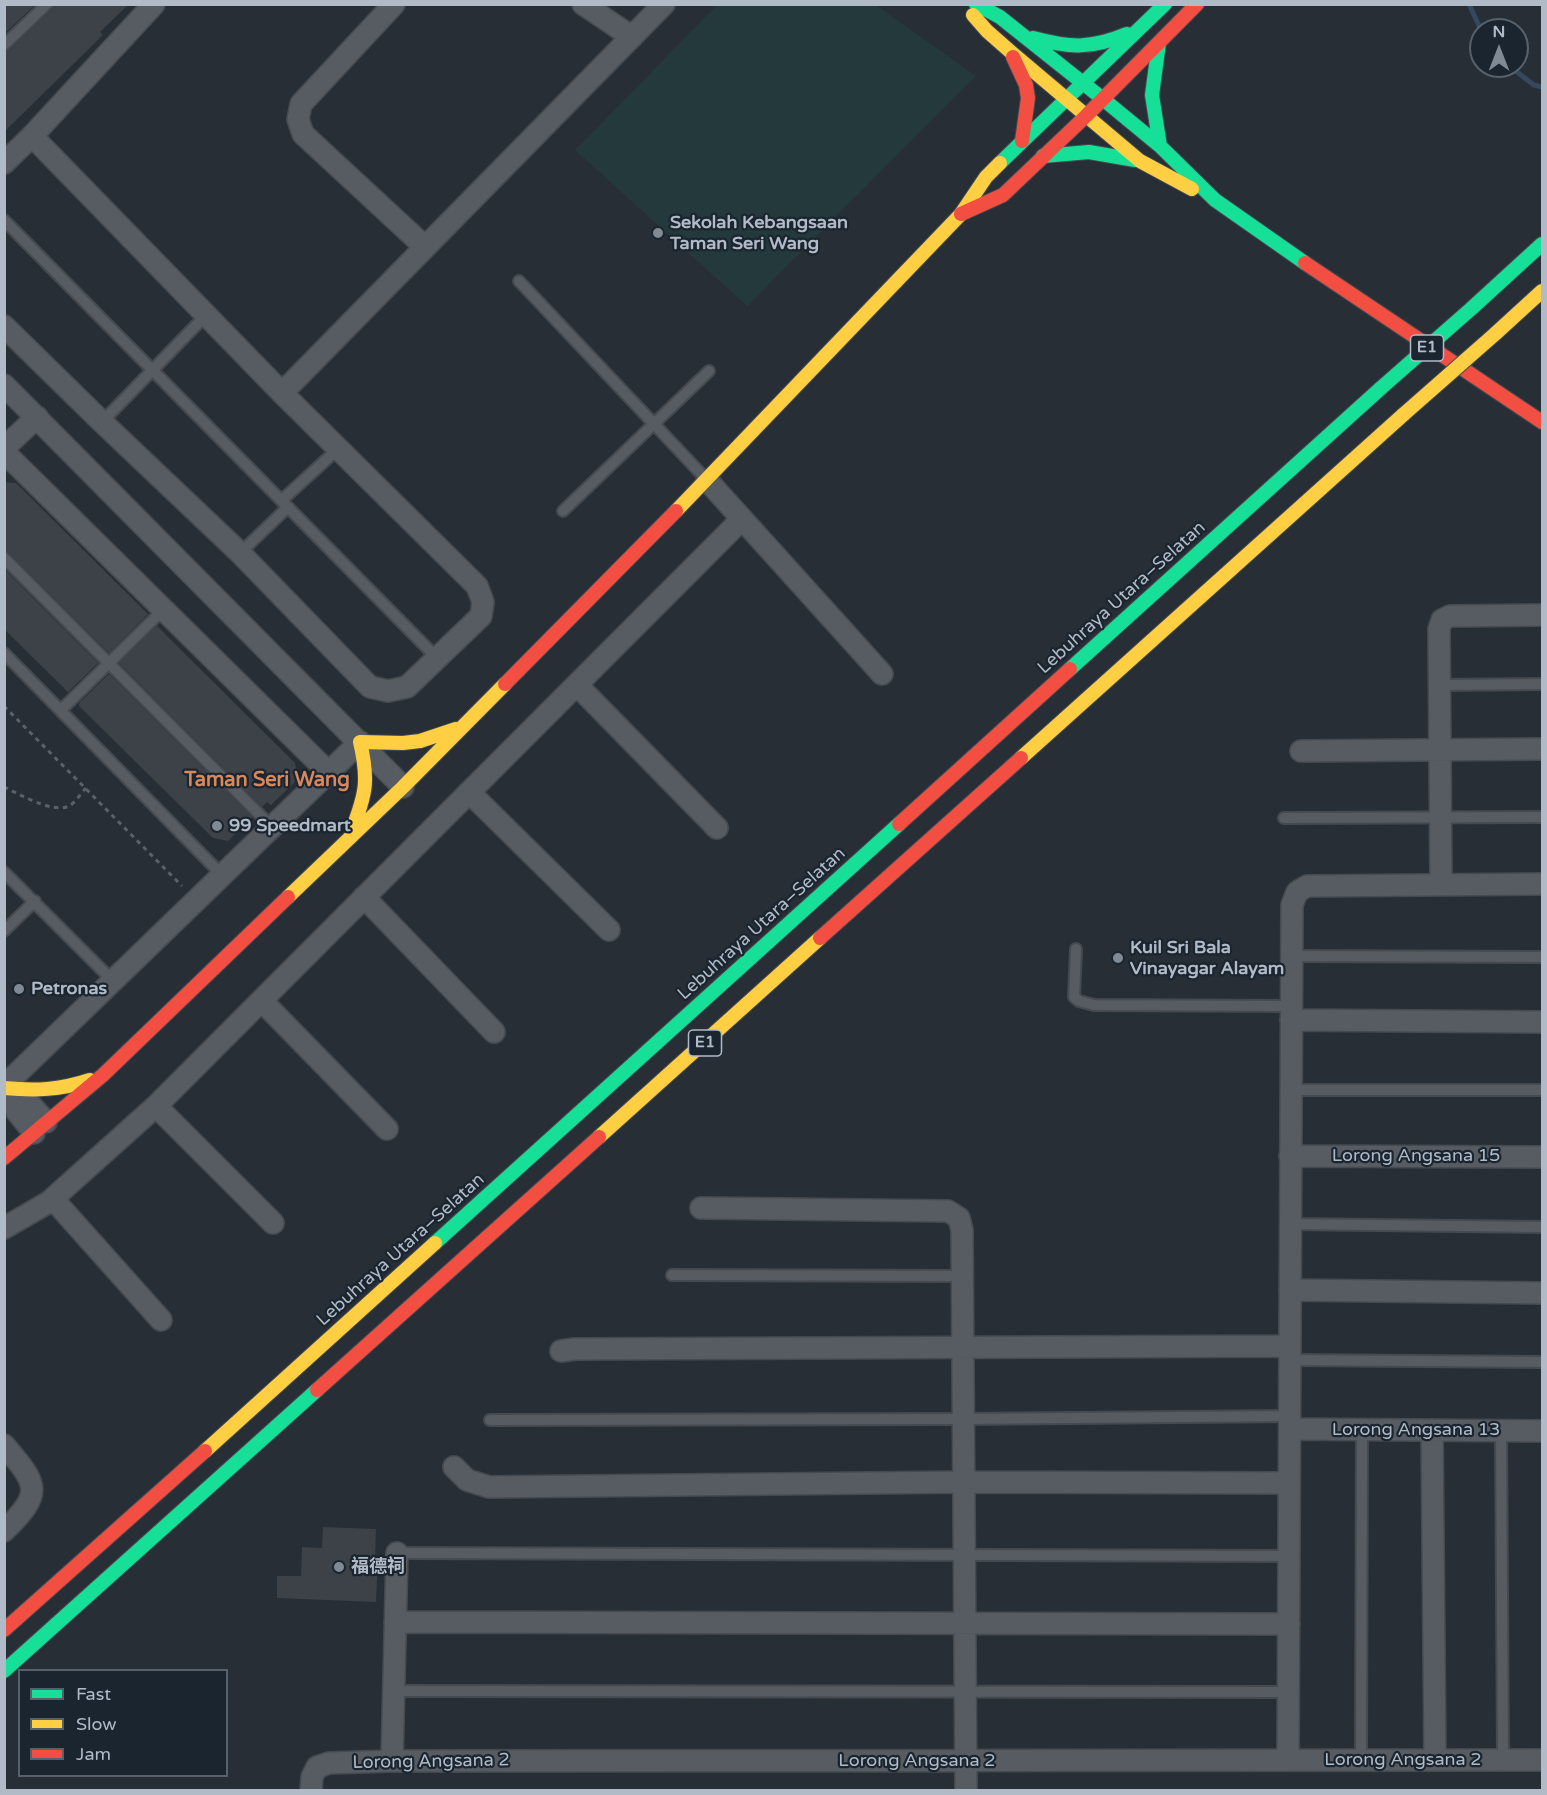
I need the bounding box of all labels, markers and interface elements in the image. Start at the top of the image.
north arrow [1469,18,1529,78]
text: N [1493,22,1505,42]
place label: Sekolah Kebangsaan Taman Seri Wang [670,212,848,254]
marker: Sekolah Kebangsaan Taman Seri Wang [651,226,665,240]
road number: E1 [1410,335,1444,361]
street label: Lebuhraya Utara–Selatan [1034,517,1210,679]
district label: Taman Seri Wang [184,769,350,793]
place label: 99 Speedmart [229,815,351,837]
marker: 99 Speedmart [210,819,224,833]
street label: Lebuhraya Utara–Selatan [674,843,850,1005]
place label: Kuil Sri Bala Vinayagar Alayam [1130,937,1284,980]
marker: Kuil Sri Bala Vinayagar Alayam [1111,951,1125,965]
place label: Petronas [31,978,107,1000]
marker: Petronas [12,982,26,996]
road number: E1 [688,1030,722,1056]
street label: Lorong Angsana 15 [1332,1145,1500,1167]
street label: Lebuhraya Utara–Selatan [313,1169,489,1331]
street label: Lorong Angsana 13 [1332,1419,1500,1441]
place label: 福德祠 [351,1556,405,1578]
marker: 福德祠 [332,1560,346,1574]
legend [18,1669,228,1777]
text: Fast [76,1683,111,1705]
text: Slow [76,1713,117,1735]
text: Jam [76,1743,111,1765]
street label: Lorong Angsana 2 [1324,1749,1482,1771]
street label: Lorong Angsana 2 [352,1750,510,1774]
street label: Lorong Angsana 2 [838,1750,996,1772]

